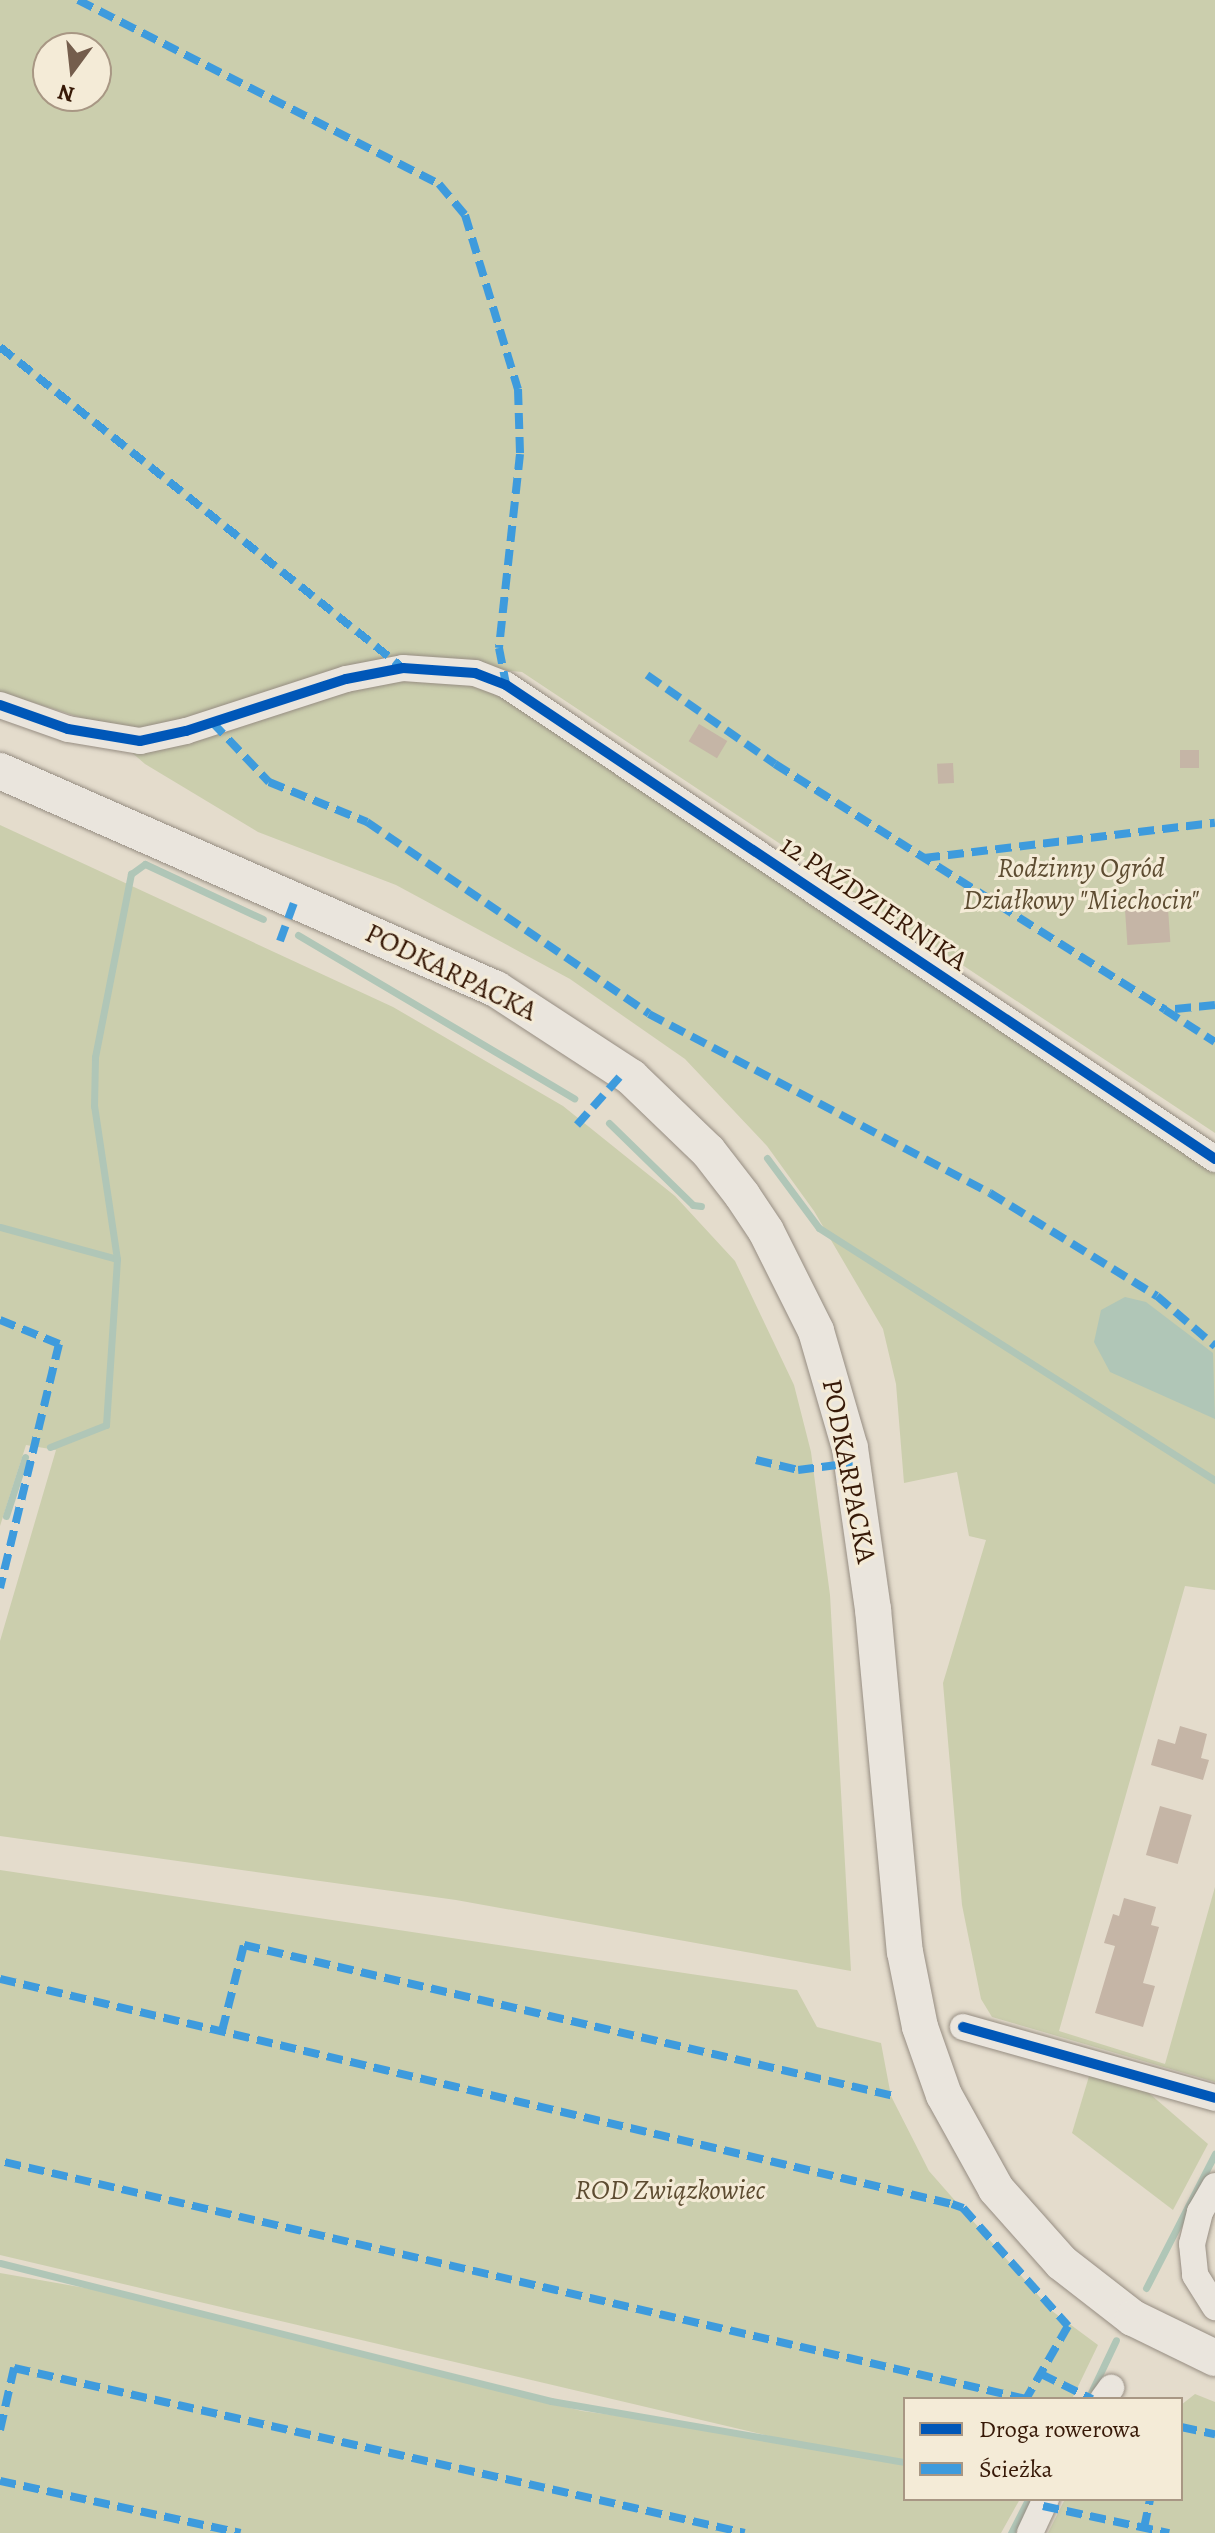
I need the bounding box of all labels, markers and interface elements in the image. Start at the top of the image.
north arrow [32,32,112,112]
text: N [55,77,78,110]
street label: 12 PAŹDZIERNIKA [774,828,974,978]
park label: Rodzinny Ogród Działkowy "Miechocin" [963,851,1199,917]
street label: PODKARPACKA [360,916,542,1028]
street label: PODKARPACKA [815,1376,883,1566]
park label: ROD Związkowiec [575,2173,765,2207]
legend [903,2397,1183,2501]
text: Droga rowerowa [979,2413,1140,2445]
text: Ścieżka [979,2453,1053,2485]

